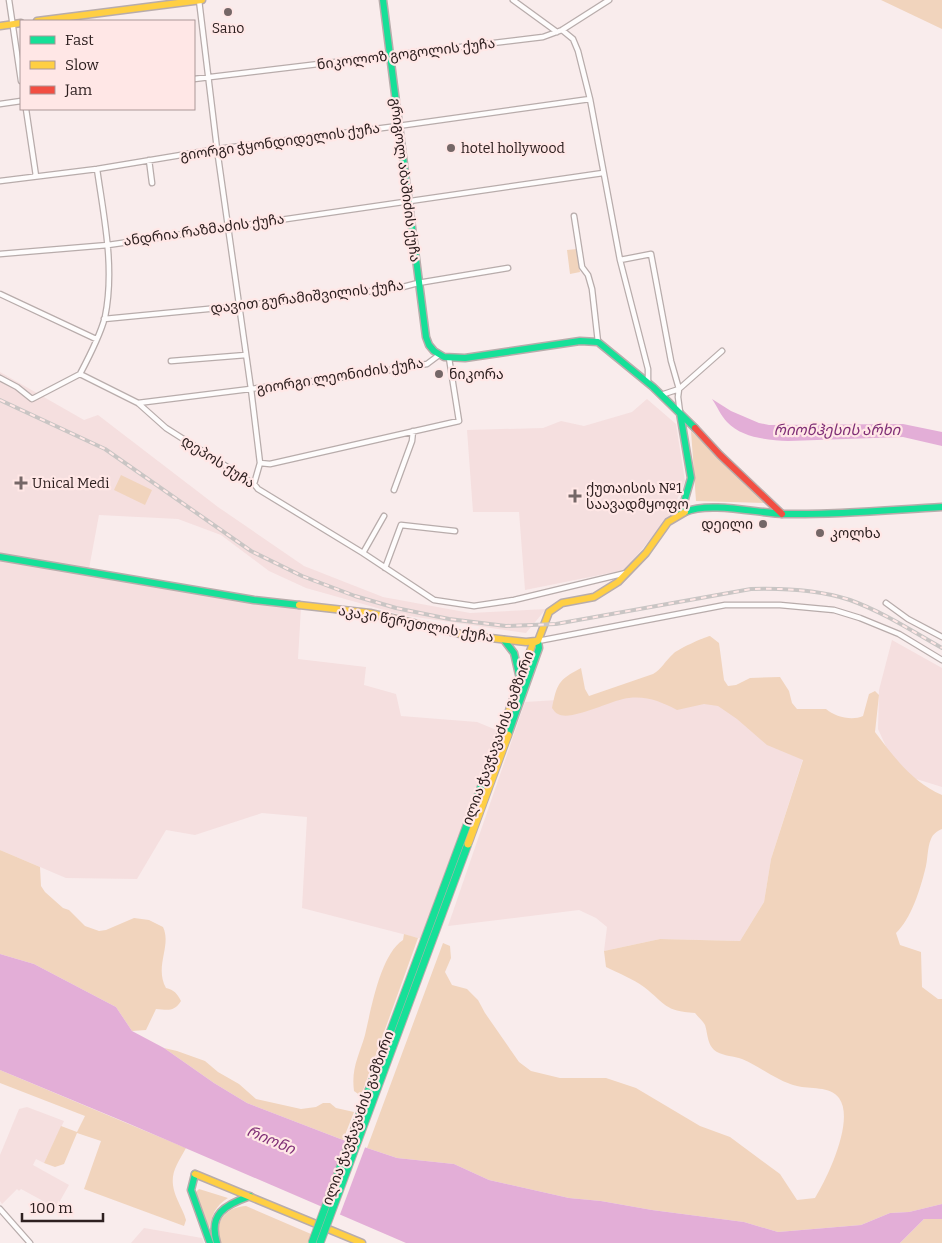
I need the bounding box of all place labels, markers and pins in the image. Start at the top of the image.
marker: Sano [222,6,234,18]
place label: Sano [212,20,244,37]
place label: hotel hollywood [461,140,565,157]
marker: hotel hollywood [445,142,457,154]
place label: ნიკორა [449,366,504,383]
marker: ნიკორა [433,368,445,380]
place label: Unical Medi [32,475,109,492]
marker: Unical Medi [14,476,28,490]
place label: ქუთაისის №1 საავადმყოფო [586,480,689,513]
marker: ქუთაისის №1 საავადმყოფო [568,489,582,503]
place label: დეილი [701,516,753,533]
marker: დეილი [757,518,769,530]
place label: კოლხა [830,525,881,542]
marker: კოლხა [814,527,826,539]

